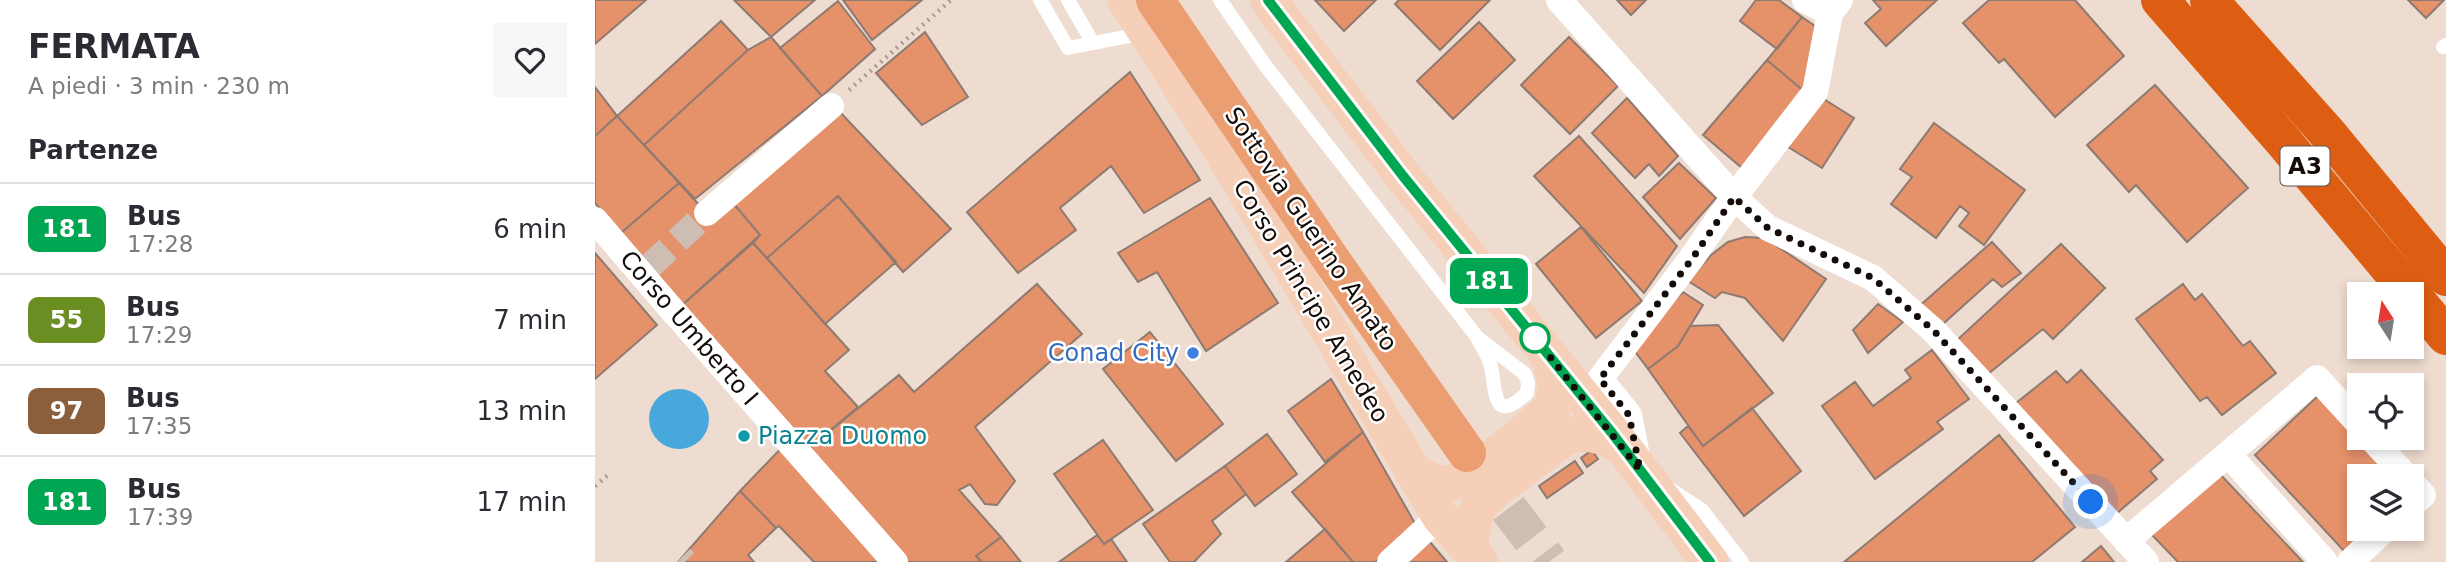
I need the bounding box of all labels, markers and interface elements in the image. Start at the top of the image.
button: heart [493,23,567,97]
text: FERMATA [28,27,200,66]
text: A piedi · 3 min · 230 m [28,73,290,99]
street label: Sottovia Guerino Amato [1219,102,1403,356]
text: Partenze [28,135,158,165]
road number: A3 [2281,146,2329,186]
street label: Corso Principe Amedeo [1227,174,1395,428]
text: Bus [127,201,181,231]
text: 6 min [493,214,567,244]
text: 181 [42,215,92,243]
text: 17:28 [127,231,193,257]
street label: Corso Umberto I [614,245,764,411]
line badge: 181 [1449,258,1529,304]
text: 181 [1464,267,1514,295]
north arrow [2347,282,2424,359]
map controls [2347,282,2424,541]
text: Bus [126,292,180,322]
text: 7 min [493,305,567,335]
text: 55 [50,306,83,334]
text: 17:29 [126,322,192,348]
unlabelled marker [1520,323,1550,353]
place label: Conad City [1048,339,1179,367]
marker: Conad City [1185,345,1201,361]
button: locate [2347,373,2424,450]
text: Bus [126,383,180,413]
text: 13 min [477,396,567,426]
text: 97 [50,397,83,425]
text: 17:35 [126,413,192,439]
place label: Piazza Duomo [758,422,927,450]
marker: Piazza Duomo [736,428,752,444]
button: layers [2347,464,2424,541]
text: Bus [127,474,181,504]
your location [2073,484,2108,519]
text: 17 min [477,487,567,517]
text: 181 [42,488,92,516]
text: 17:39 [127,504,193,530]

